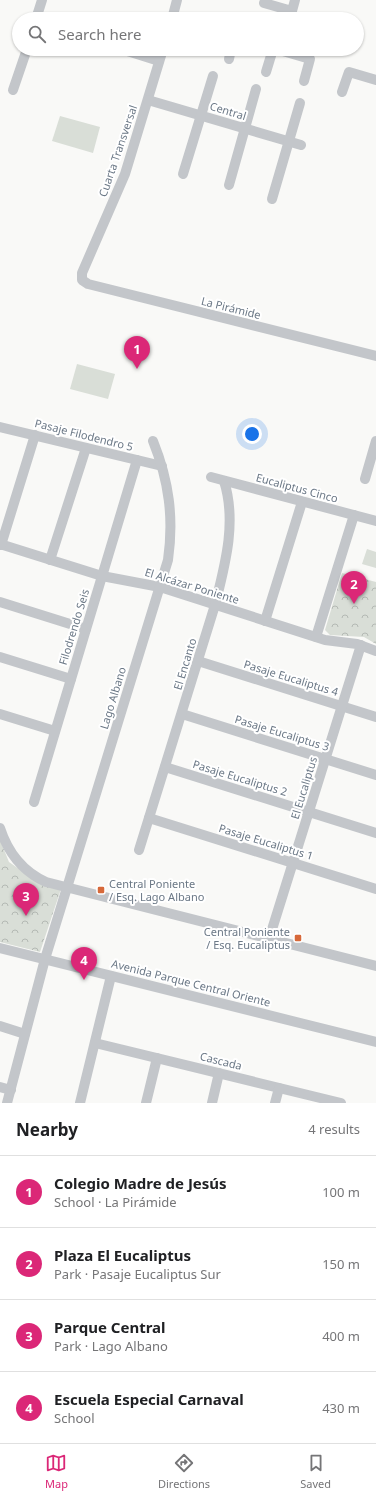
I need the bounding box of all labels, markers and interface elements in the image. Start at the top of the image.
search box [12,12,364,56]
icon: search [26,23,48,45]
text: Search here [58,24,141,44]
street label: Central [208,98,248,123]
street label: Cuarta Transversal [95,103,140,199]
street label: La Pirámide [200,293,262,322]
pin: 1 [124,336,150,369]
street label: Pasaje Filodendro 5 [33,415,135,454]
your location [242,424,262,444]
street label: Eucaliptus Cinco [255,469,340,506]
street label: El Alcázar Poniente [143,564,241,607]
pin: 2 [341,571,367,604]
street label: Filodrendo Seis [55,587,92,667]
street label: El Encanto [170,636,200,692]
street label: Pasaje Eucaliptus 4 [242,656,341,699]
street label: Lago Albano [96,665,129,731]
street label: Pasaje Eucaliptus 3 [233,711,331,754]
street label: El Eucaliptus [287,755,320,821]
street label: Pasaje Eucaliptus 2 [191,756,289,799]
street label: Pasaje Eucaliptus 1 [217,820,315,863]
place label: Central Poniente / Esq. Lago Albano [109,876,205,904]
pin: 3 [13,883,39,916]
marker: Central Poniente / Esq. Lago Albano [96,885,106,895]
place label: Central Poniente / Esq. Eucaliptus [204,924,290,952]
marker: Central Poniente / Esq. Eucaliptus [293,933,303,943]
pin: 4 [71,947,97,980]
street label: Avenida Parque Central Oriente [110,955,272,1010]
street label: Cascada [199,1048,244,1073]
text: Nearby [16,1118,78,1141]
text: 4 results [308,1120,360,1138]
text: Colegio Madre de Jesús [54,1173,227,1193]
text: 1 [25,1183,33,1201]
text: 100 m [322,1183,360,1201]
text: School · La Pirámide [54,1193,177,1211]
text: Plaza El Eucaliptus [54,1245,191,1265]
text: 2 [25,1255,33,1273]
text: 150 m [322,1255,360,1273]
text: Park · Pasaje Eucaliptus Sur [54,1265,221,1283]
text: Parque Central [54,1317,166,1337]
text: 3 [25,1327,33,1345]
text: 400 m [322,1327,360,1345]
text: Park · Lago Albano [54,1337,168,1355]
text: Escuela Especial Carnaval [54,1389,244,1409]
text: 4 [25,1399,33,1417]
text: 430 m [322,1399,360,1417]
text: School [54,1409,95,1427]
tab: Map [45,1452,68,1491]
tab: Directions [158,1452,210,1491]
tab: Saved [300,1452,331,1491]

